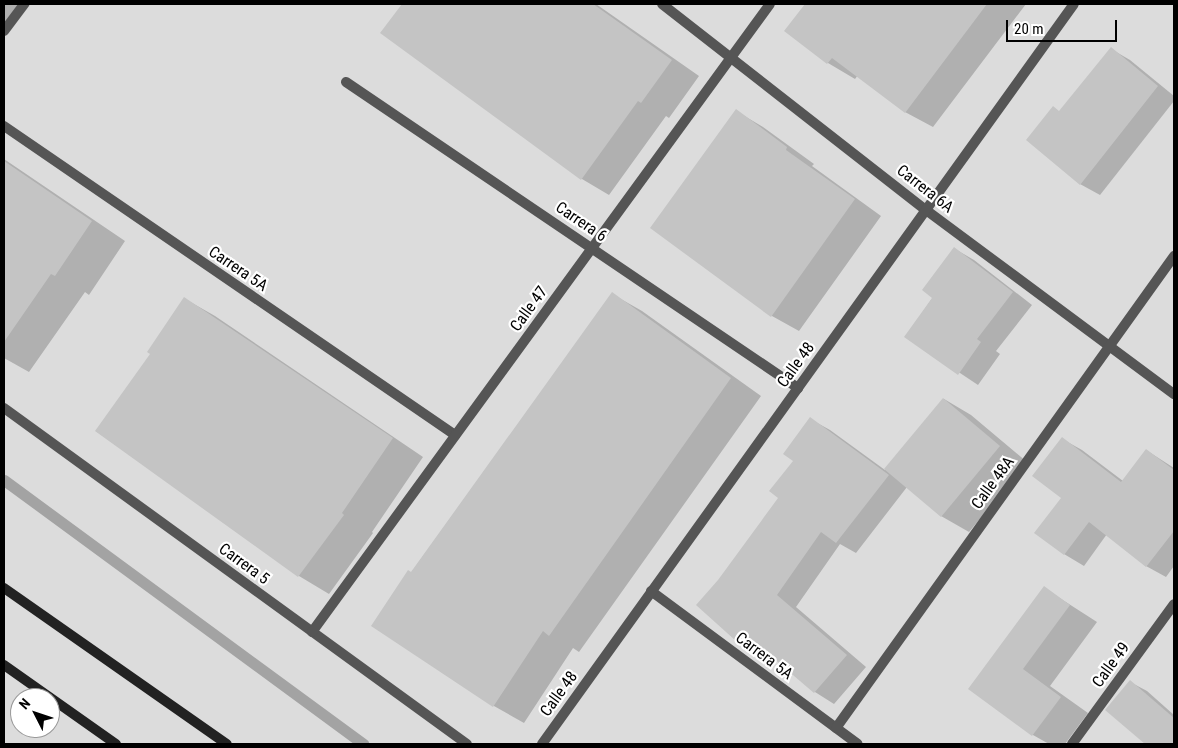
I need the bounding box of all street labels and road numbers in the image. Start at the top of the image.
street label: Carrera 6A [893,161,957,217]
street label: Carrera 6 [552,198,610,246]
street label: Carrera 5A [205,242,271,296]
street label: Calle 47 [506,283,552,335]
street label: Calle 48 [773,339,819,391]
street label: Calle 48A [968,453,1018,513]
street label: Carrera 5 [215,539,273,589]
street label: Carrera 5A [732,628,796,684]
street label: Calle 49 [1088,639,1134,691]
street label: Calle 48 [536,668,582,720]

